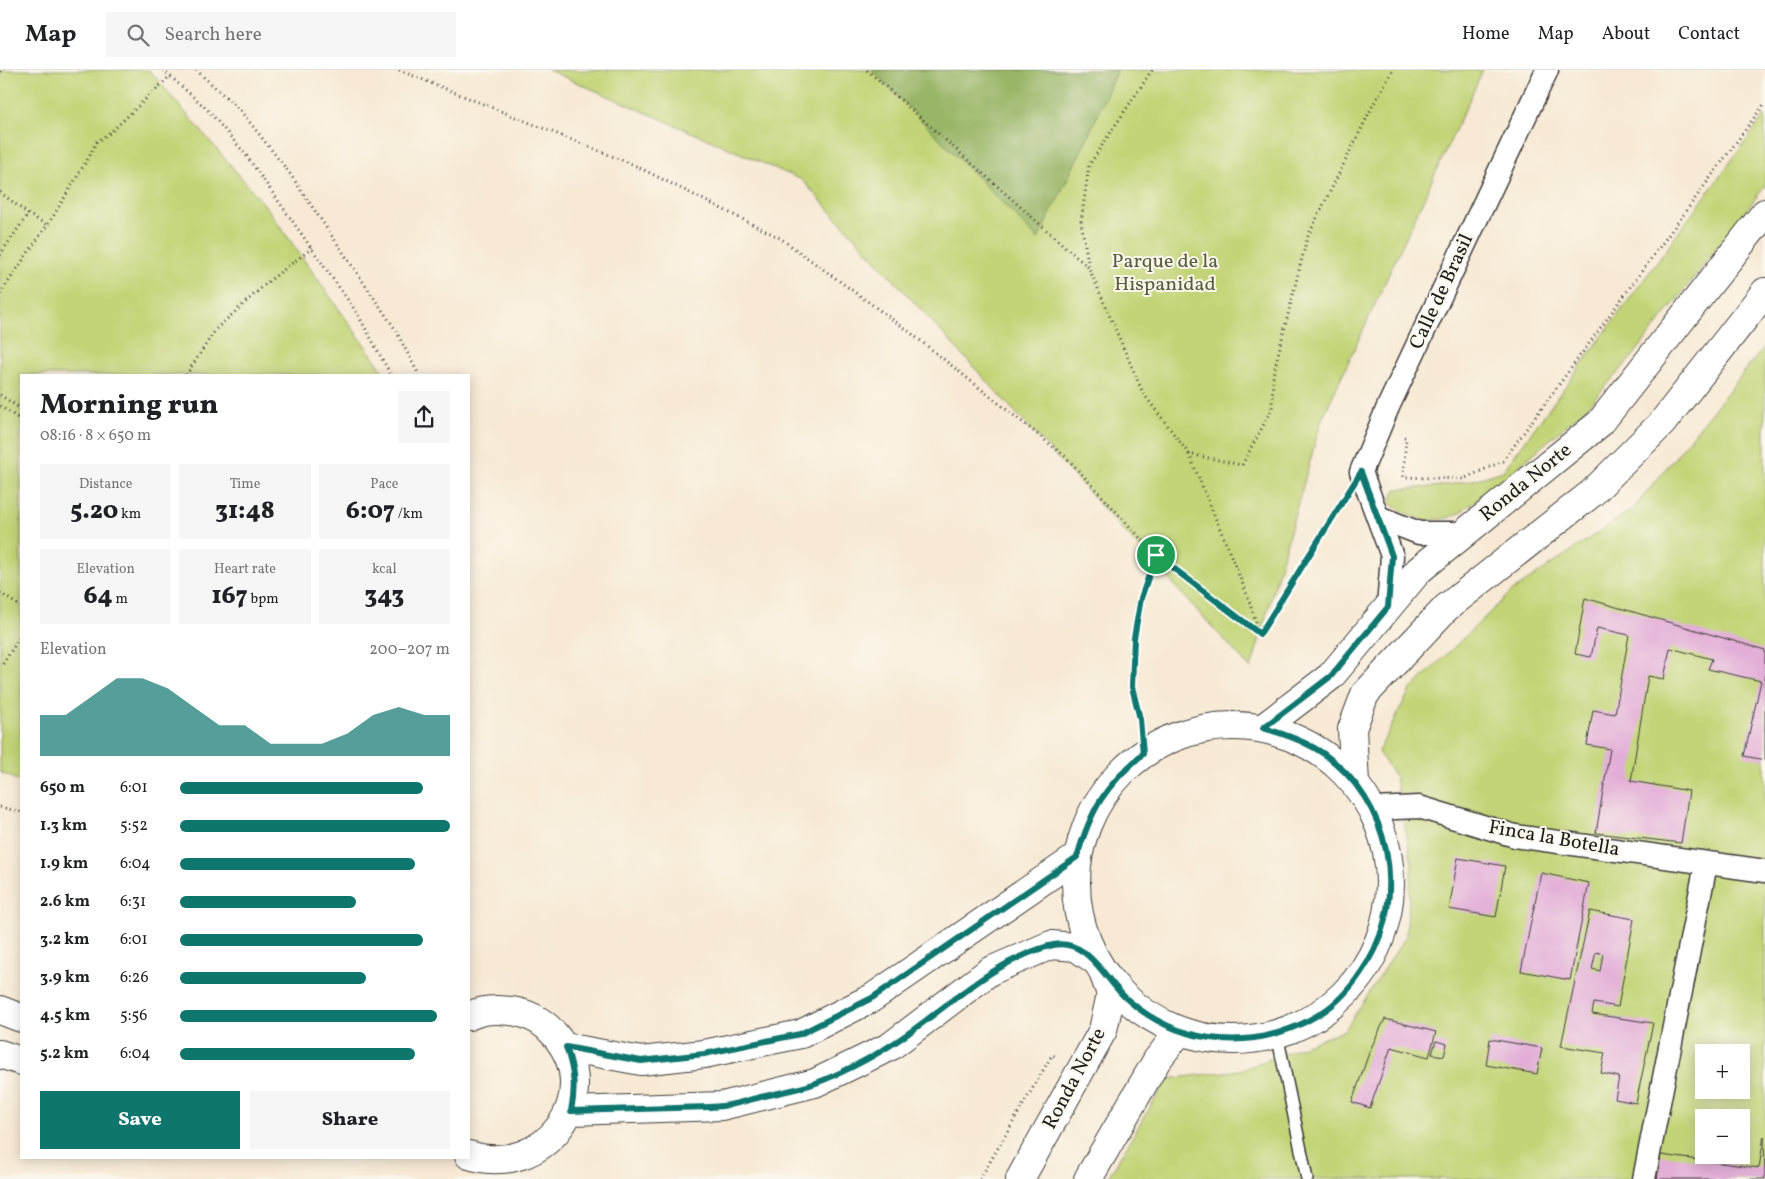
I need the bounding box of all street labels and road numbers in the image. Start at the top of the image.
street label: Calle de Brasil [1403,230,1481,354]
street label: Ronda Norte [1474,437,1578,529]
street label: Finca la Botella [1486,814,1622,864]
street label: Ronda Norte [1037,1023,1113,1135]

